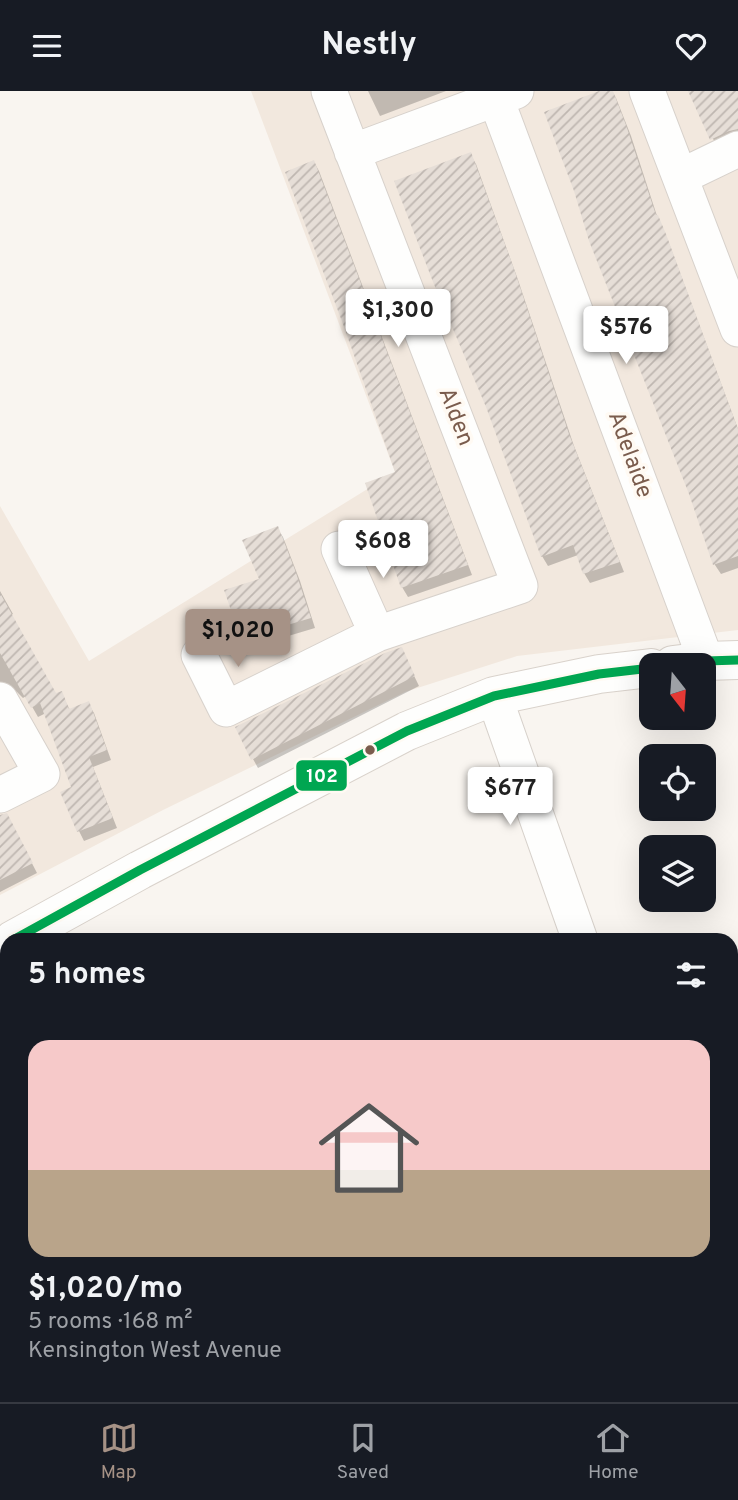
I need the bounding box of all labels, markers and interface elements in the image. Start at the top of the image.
text: Nestly [321,26,417,66]
icon: menu [28,27,66,65]
icon: heart [672,27,710,65]
pin: $1,300 [341,289,455,349]
text: $1,300 [362,297,434,326]
pin: $576 [585,307,667,366]
text: $576 [599,314,653,343]
street label: Alden [431,384,479,450]
street label: Adelaide [600,408,658,502]
pin: $608 [342,521,424,580]
text: $608 [354,528,412,557]
pin: $1,020 [181,609,295,669]
text: $1,020 [201,617,275,646]
north arrow [639,653,716,730]
map controls [639,653,716,912]
unlabelled marker [363,743,377,757]
button: locate [639,744,716,821]
line badge: 102 [295,759,348,792]
text: 102 [306,765,338,789]
pin: $677 [469,767,551,827]
text: $677 [484,775,536,804]
button: layers [639,835,716,912]
icon: filters [672,956,710,994]
text: 5 homes [28,957,146,994]
icon: home [306,1085,432,1211]
text: $1,020/mo [28,1271,183,1308]
text: 5 rooms · 168 m² [28,1308,193,1337]
text: Kensington West Avenue [28,1337,282,1366]
tab: Map [100,1419,138,1485]
tab: Saved [337,1419,389,1485]
tab: Home [588,1419,638,1485]

